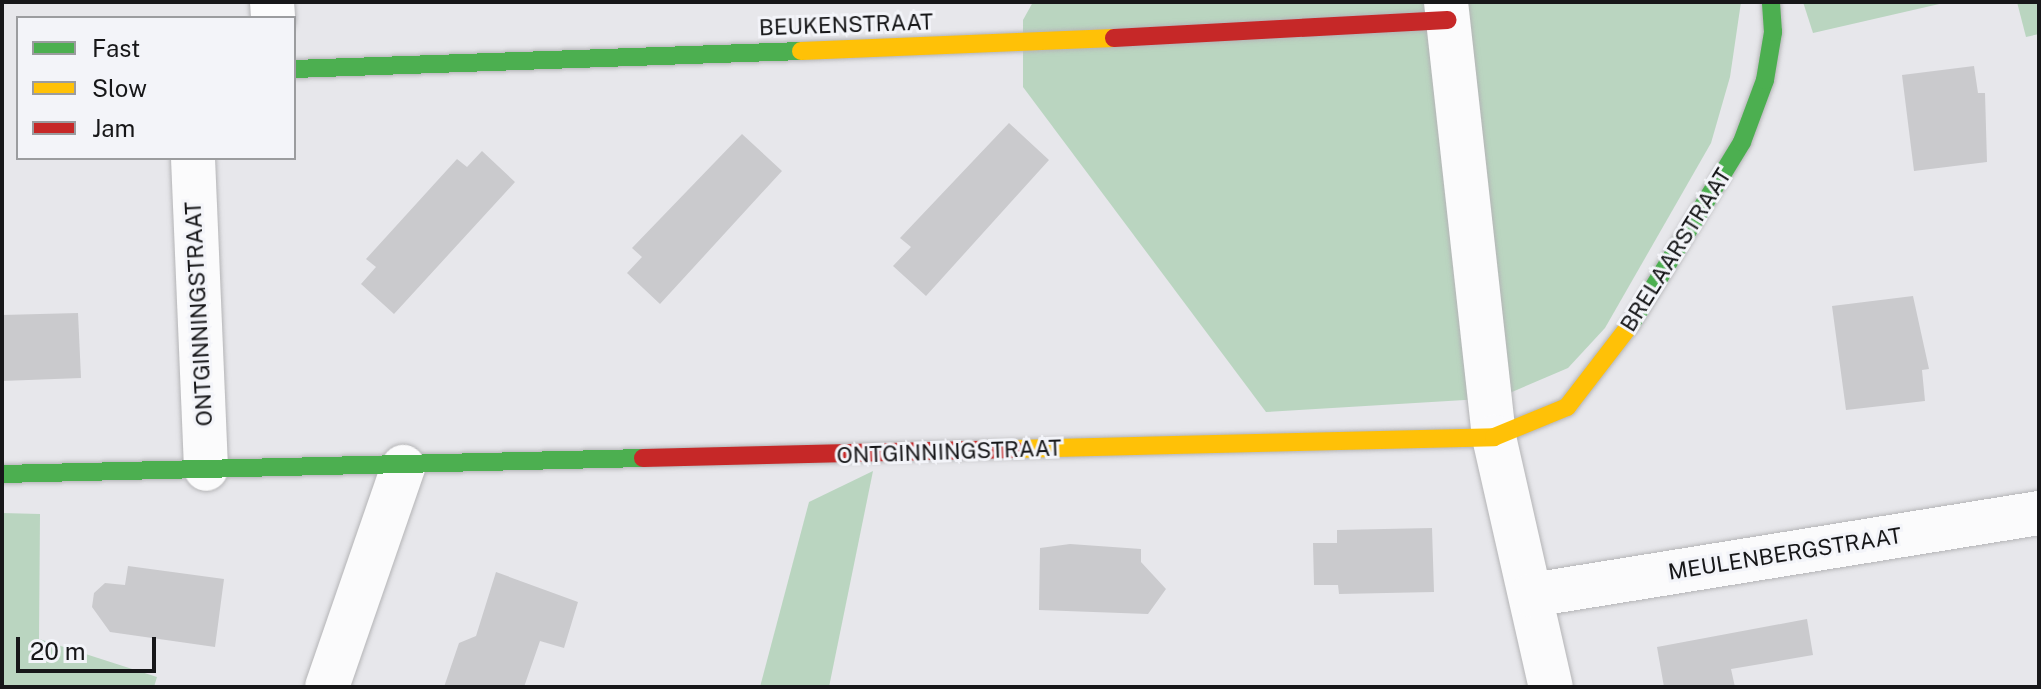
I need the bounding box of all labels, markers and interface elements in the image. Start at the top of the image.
street label: BEUKENSTRAAT [758,9,934,41]
legend [16,16,296,160]
text: Fast [92,34,140,62]
text: Slow [92,74,147,102]
text: Jam [92,114,135,142]
street label: BRELAARSTRAAT [1615,164,1737,336]
street label: ONTGINNINGSTRAAT [180,201,218,427]
street label: ONTGINNINGSTRAAT [836,435,1062,469]
street label: MEULENBERGSTRAAT [1666,523,1904,585]
scale bar [20,621,160,671]
text: 20 m [30,637,86,665]

